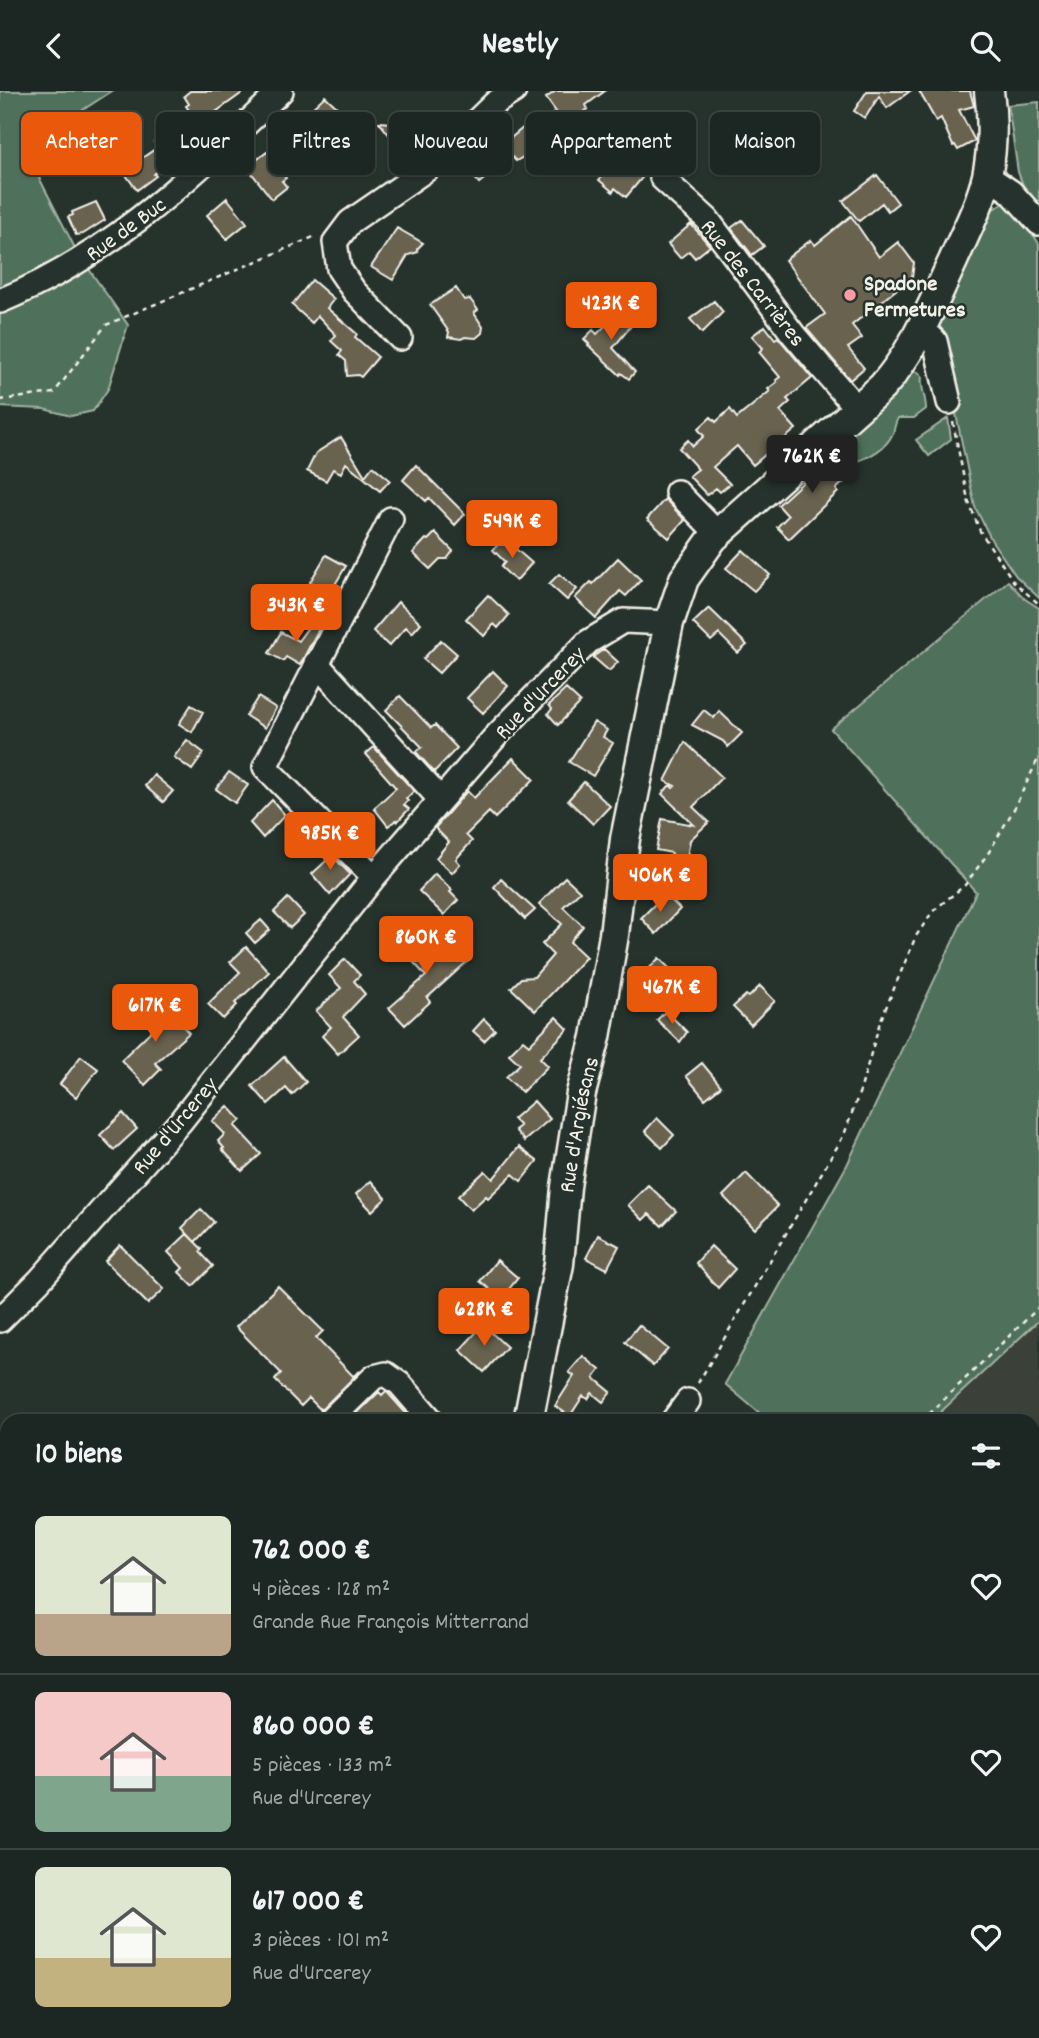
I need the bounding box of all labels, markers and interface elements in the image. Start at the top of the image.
text: Nestly [482,23,557,69]
icon: back [35,27,73,65]
icon: search [966,27,1004,65]
chip: Acheter [21,112,142,175]
chip: Louer [156,112,254,175]
chip: Filtres [268,112,375,175]
chip: Nouveau [389,112,512,175]
chip: Appartement [526,112,696,175]
chip: Maison [710,112,820,175]
street label: Rue de Buc [80,190,174,271]
street label: Rue des Carrières [691,213,812,355]
place label: Spadone Fermetures [864,269,966,328]
pin: 423K € [554,282,668,342]
marker: Spadone Fermetures [842,287,858,303]
text: 423K € [582,288,640,321]
pin: 762K € [755,435,869,495]
text: 762K € [783,441,841,474]
pin: 549K € [455,501,569,560]
text: 549K € [482,506,542,539]
pin: 343K € [239,585,353,644]
text: 343K € [267,590,325,623]
street label: Rue d'Urcerey [488,640,595,749]
pin: 985K € [273,813,387,872]
text: 985K € [300,818,360,851]
pin: 406K € [603,855,717,914]
text: 406K € [629,860,691,893]
pin: 860K € [369,917,483,976]
text: 860K € [395,922,457,955]
pin: 467K € [615,967,729,1026]
text: 467K € [643,972,701,1005]
pin: 617K € [98,985,212,1044]
text: 617K € [128,990,182,1023]
street label: Rue d'Argiésans [552,1053,610,1195]
street label: Rue d'Urcerey [126,1071,228,1183]
pin: 628K € [427,1289,541,1348]
text: 628K € [454,1294,514,1327]
text: 10 biens [35,1435,123,1478]
icon: filters [967,1437,1005,1475]
text: 762 000 € [252,1531,371,1574]
icon: home [91,1544,175,1628]
icon: heart [967,1567,1005,1605]
text: 4 pièces · 128 m² [252,1574,390,1607]
text: Grande Rue François Mitterrand [252,1607,529,1640]
text: 860 000 € [252,1707,375,1750]
icon: home [91,1720,175,1804]
icon: heart [967,1743,1005,1781]
text: 5 pièces · 133 m² [252,1750,392,1783]
text: Rue d'Urcerey [252,1783,371,1816]
text: 617 000 € [252,1882,364,1925]
icon: home [91,1895,175,1979]
icon: heart [967,1918,1005,1956]
text: 3 pièces · 101 m² [252,1925,389,1958]
text: Rue d'Urcerey [252,1958,371,1991]

